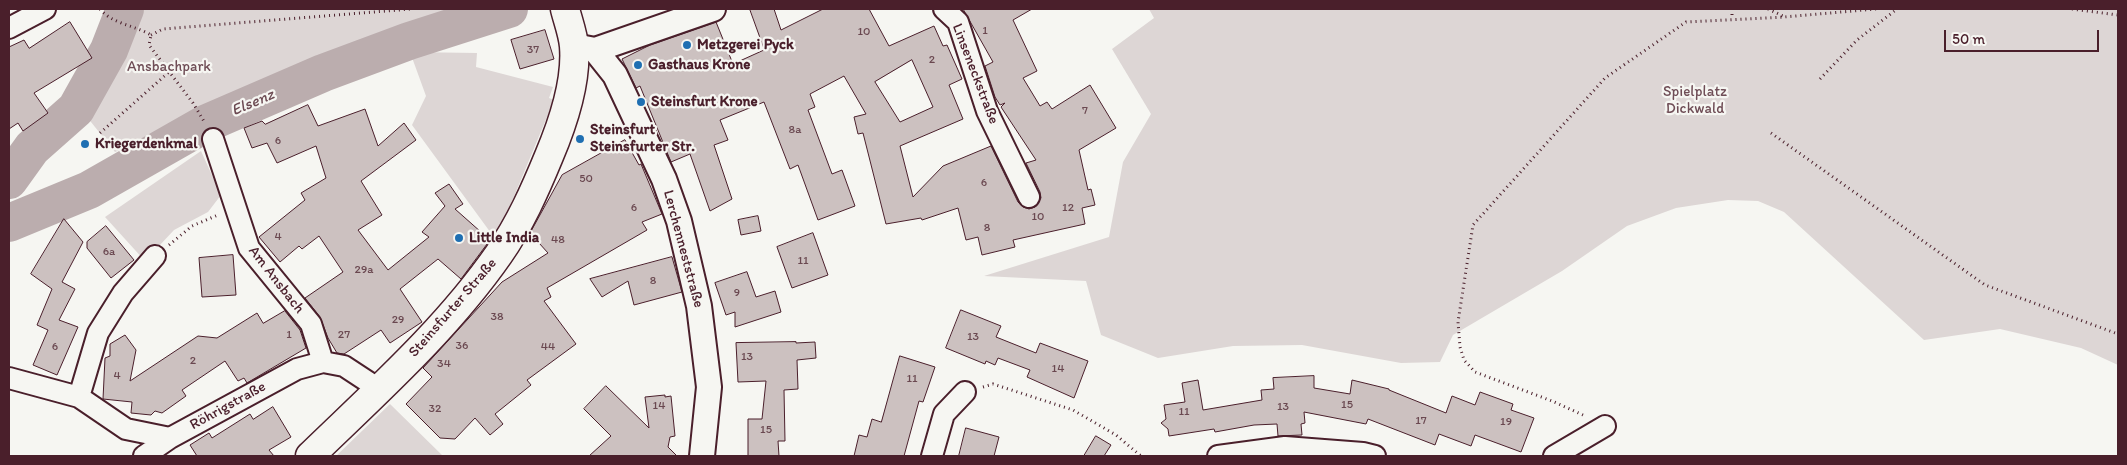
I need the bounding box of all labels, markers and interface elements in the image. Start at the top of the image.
scale bar [1947,20,2102,52]
street label: Linseneckstraße [948,21,1002,127]
house number: 1 [982,24,988,38]
house number: 10 [858,25,870,39]
text: 50 m [1952,30,1985,48]
place label: Metzgerei Pyck [697,36,794,54]
marker: Metzgerei Pyck [681,39,693,51]
house number: 37 [527,43,539,57]
house number: 2 [929,53,935,67]
place label: Gasthaus Krone [648,56,750,74]
park label: Ansbachpark [127,58,211,76]
marker: Gasthaus Krone [632,59,644,71]
park label: Spielplatz Dickwald [1663,83,1727,118]
water label: Elsenz [229,85,277,121]
place label: Steinsfurt Krone [651,93,758,111]
marker: Steinsfurt Krone [635,96,647,108]
house number: 7 [1082,104,1088,118]
place label: Steinsfurt Steinsfurter Str. [590,121,695,156]
house number: 8a [789,123,801,137]
marker: Steinsfurt Steinsfurter Str. [574,133,586,145]
house number: 6 [275,134,281,148]
place label: Kriegerdenkmal [95,135,197,153]
marker: Kriegerdenkmal [79,138,91,150]
house number: 50 [579,172,593,186]
house number: 6 [981,176,987,190]
street label: Lerchenneststraße [659,188,707,310]
house number: 6 [631,201,637,215]
house number: 12 [1062,201,1074,215]
house number: 10 [1032,210,1044,224]
house number: 8 [984,221,990,235]
place label: Little India [469,229,539,247]
house number: 4 [274,230,282,244]
marker: Little India [453,232,465,244]
house number: 48 [551,233,565,247]
street label: Am Ansbach [244,243,308,317]
house number: 6a [103,245,115,259]
house number: 11 [797,254,809,268]
street label: Steinsfurter Straße [405,255,501,361]
house number: 29a [355,263,373,277]
house number: 8 [650,274,656,288]
house number: 9 [734,286,740,300]
house number: 38 [490,310,504,324]
house number: 29 [392,313,404,327]
house number: 1 [286,328,292,342]
house number: 27 [338,328,350,342]
house number: 13 [967,330,979,344]
house number: 36 [456,339,468,353]
house number: 6 [52,340,58,354]
house number: 44 [541,340,555,354]
house number: 13 [741,350,753,364]
house number: 2 [190,354,196,368]
house number: 34 [437,357,451,371]
house number: 14 [1052,362,1064,376]
house number: 4 [113,369,121,383]
house number: 11 [906,372,918,386]
street label: Röhrigstraße [187,378,269,434]
house number: 15 [1341,398,1353,412]
house number: 14 [653,399,665,413]
house number: 13 [1277,400,1289,414]
house number: 32 [429,402,441,416]
house number: 11 [1178,405,1190,419]
house number: 17 [1415,414,1427,428]
house number: 19 [1500,415,1512,429]
house number: 15 [760,423,772,437]

